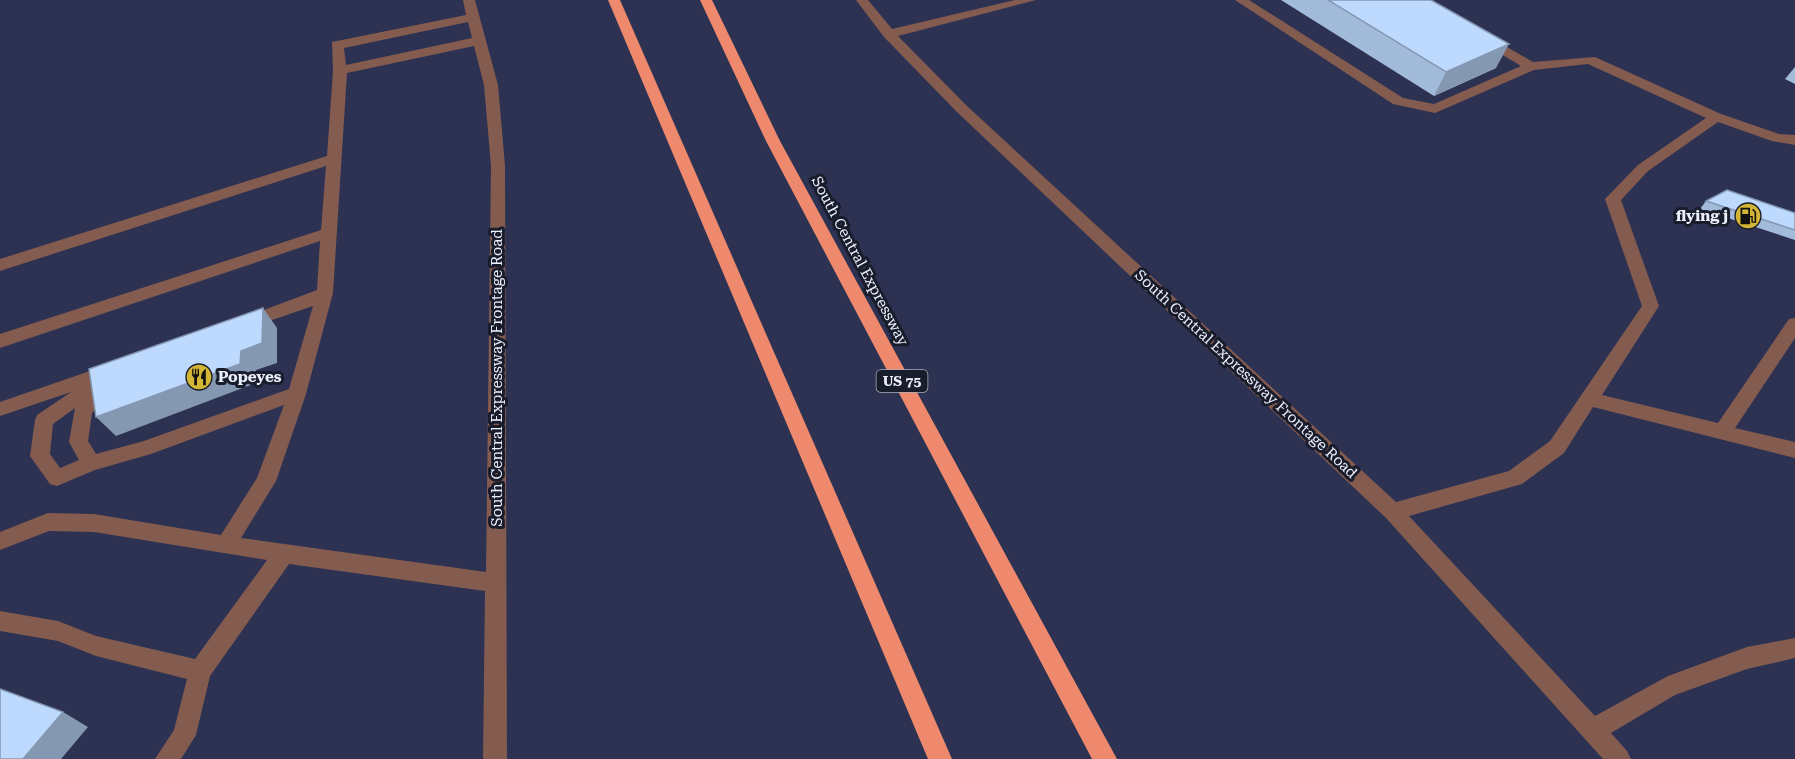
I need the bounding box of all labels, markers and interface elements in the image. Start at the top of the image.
street label: South Central Expressway [808,173,912,349]
fuel station icon: flying j [1733,201,1763,231]
place label: flying j [1676,207,1728,225]
street label: South Central Expressway Frontage Road [488,229,506,527]
street label: South Central Expressway Frontage Road [1131,266,1361,482]
restaurant icon: Popeyes [184,362,214,392]
place label: Popeyes [218,368,282,386]
road number: US 75 [876,370,928,392]

